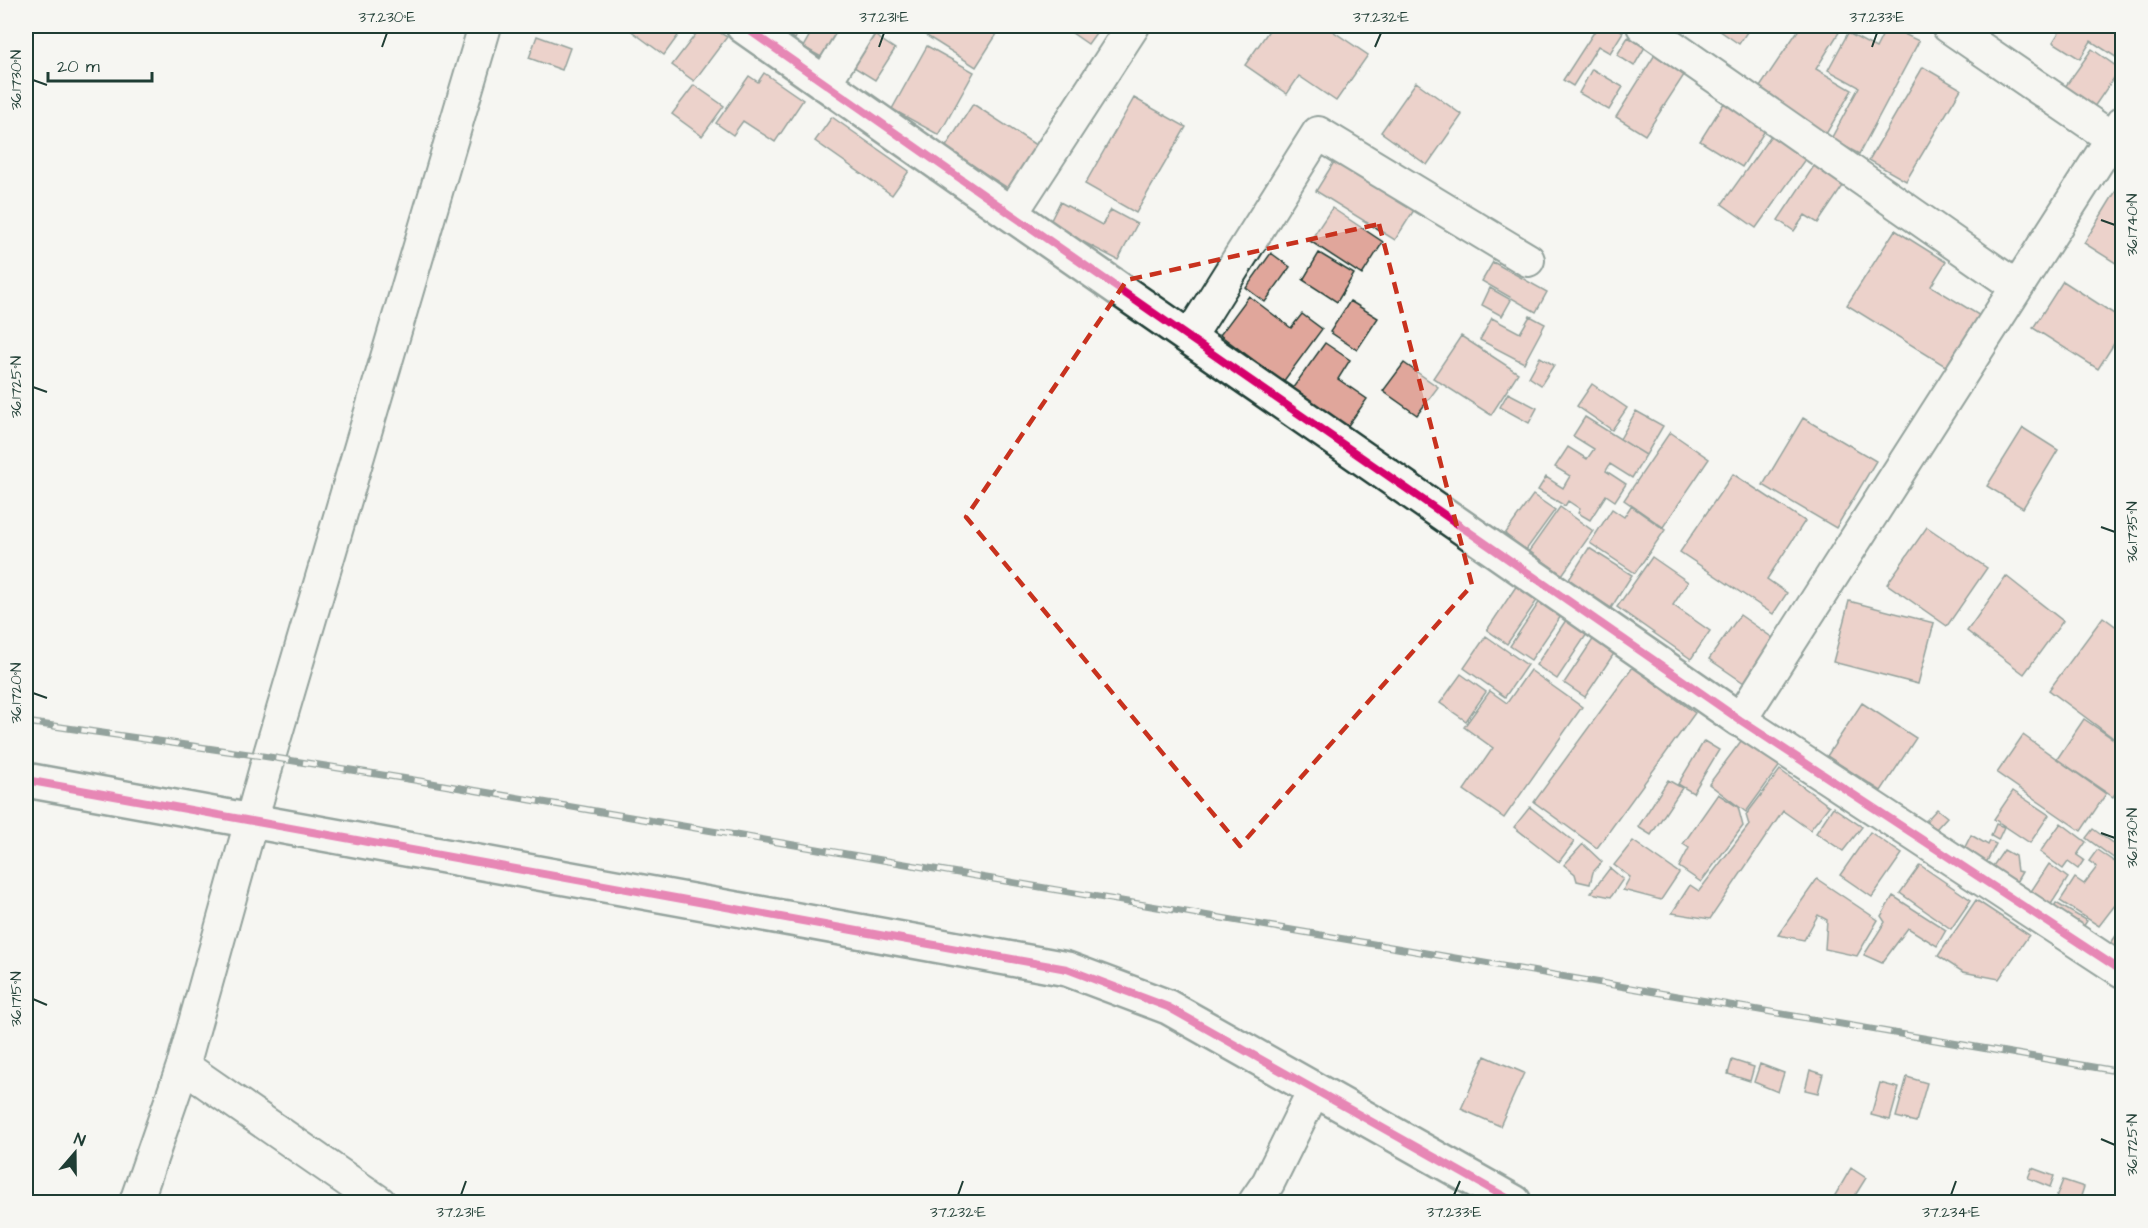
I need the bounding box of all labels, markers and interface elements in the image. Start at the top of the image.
text: 37.230°E [359,7,416,28]
text: 37.231°E [859,7,909,28]
text: 37.232°E [1353,7,1409,28]
text: 37.233°E [1850,7,1905,28]
scale bar [48,45,152,83]
text: 36.1730°N [6,50,27,110]
text: 20 m [57,54,100,79]
text: 36.1740°N [2122,194,2143,256]
text: 36.1725°N [6,356,27,418]
text: 36.1735°N [2122,501,2143,563]
text: 36.1720°N [6,662,27,724]
text: 36.1730°N [2122,808,2143,868]
text: 36.1715°N [6,971,27,1027]
text: 36.1725°N [2122,1114,2143,1176]
north arrow [45,1123,105,1183]
text: N [71,1128,88,1152]
text: 37.231°E [436,1202,486,1223]
text: 37.232°E [930,1202,986,1223]
text: 37.233°E [1427,1202,1482,1223]
text: 37.234°E [1922,1202,1980,1223]

